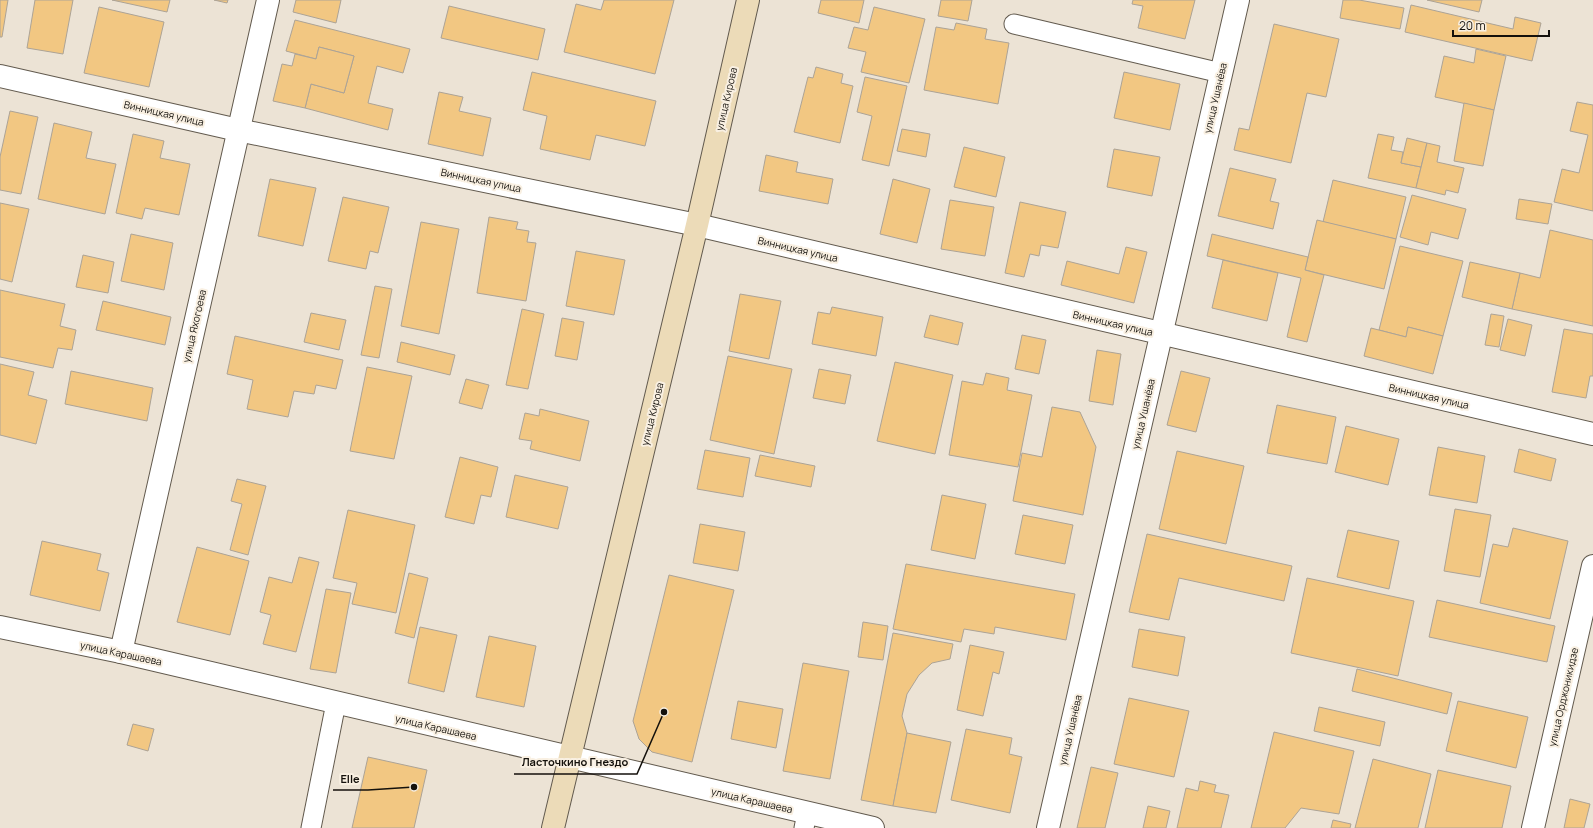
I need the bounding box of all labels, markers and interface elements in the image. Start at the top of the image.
scale bar [1453,12,1549,38]
text: 20 m [1459,17,1486,34]
street label: улица Ушанёва [1200,61,1230,135]
street label: улица Кирова [712,66,740,132]
street label: Винницкая улица [123,97,205,129]
street label: Винницкая улица [440,165,522,195]
street label: Винницкая улица [757,233,839,265]
street label: улица Яхогоева [179,288,209,364]
street label: Винницкая улица [1072,307,1154,339]
street label: улица Ушанёва [1128,377,1158,451]
street label: Винницкая улица [1388,380,1470,412]
street label: улица Кирова [637,381,667,447]
street label: улица Карашаева [79,638,163,668]
street label: улица Орджоникидзе [1545,646,1581,748]
street label: улица Ушанёва [1055,693,1085,767]
street label: улица Карашаева [394,711,478,743]
callout: Ласточкино Гнездо [514,751,637,774]
text: Ласточкино Гнездо [522,754,629,769]
callout: Elle [333,767,368,790]
text: Elle [340,771,360,786]
street label: улица Карашаева [710,784,794,816]

